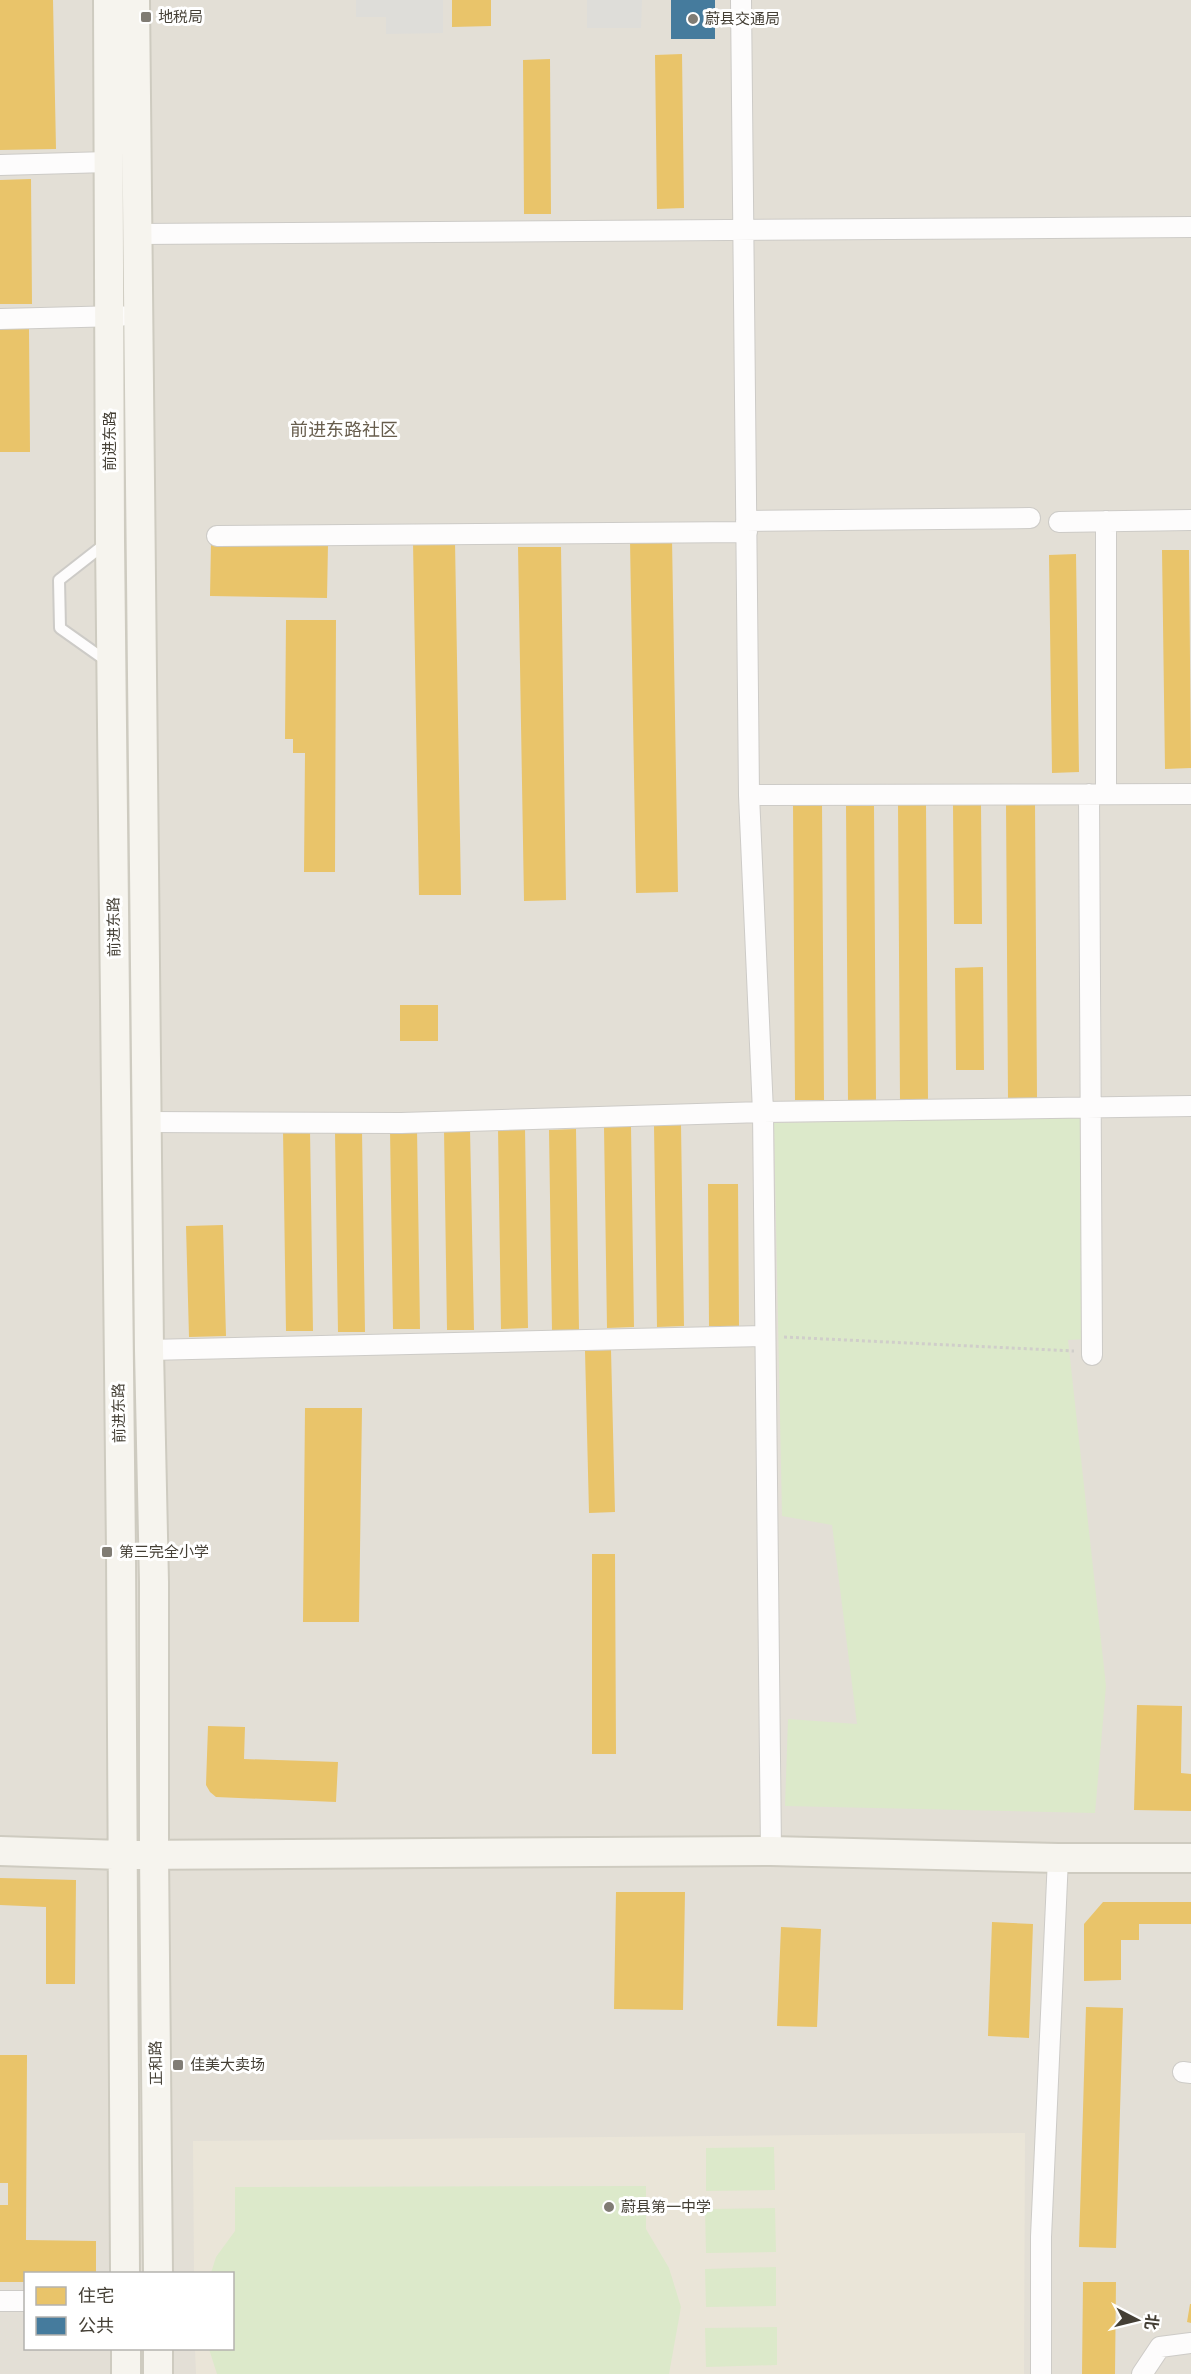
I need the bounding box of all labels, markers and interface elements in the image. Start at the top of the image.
place label: 地税局 [158,8,203,26]
marker: 地税局 [139,10,153,24]
place label: 蔚县交通局 [705,10,780,28]
marker: 蔚县交通局 [686,12,700,26]
street label: 前进东路 [101,411,119,471]
district label: 前进东路社区 [290,419,398,440]
street label: 前进东路 [104,897,124,957]
street label: 前进东路 [109,1383,129,1443]
place label: 第三完全小学 [119,1543,209,1561]
marker: 第三完全小学 [100,1545,114,1559]
street label: 正和路 [147,2040,165,2086]
place label: 佳美大卖场 [190,2056,265,2074]
marker: 佳美大卖场 [171,2058,185,2072]
place label: 蔚县第一中学 [621,2198,711,2216]
marker: 蔚县第一中学 [602,2200,616,2214]
legend [24,2272,234,2350]
text: 住宅 [78,2285,114,2306]
north arrow [1107,2290,1167,2350]
text: 北 [1141,2313,1162,2331]
text: 公共 [78,2315,114,2336]

